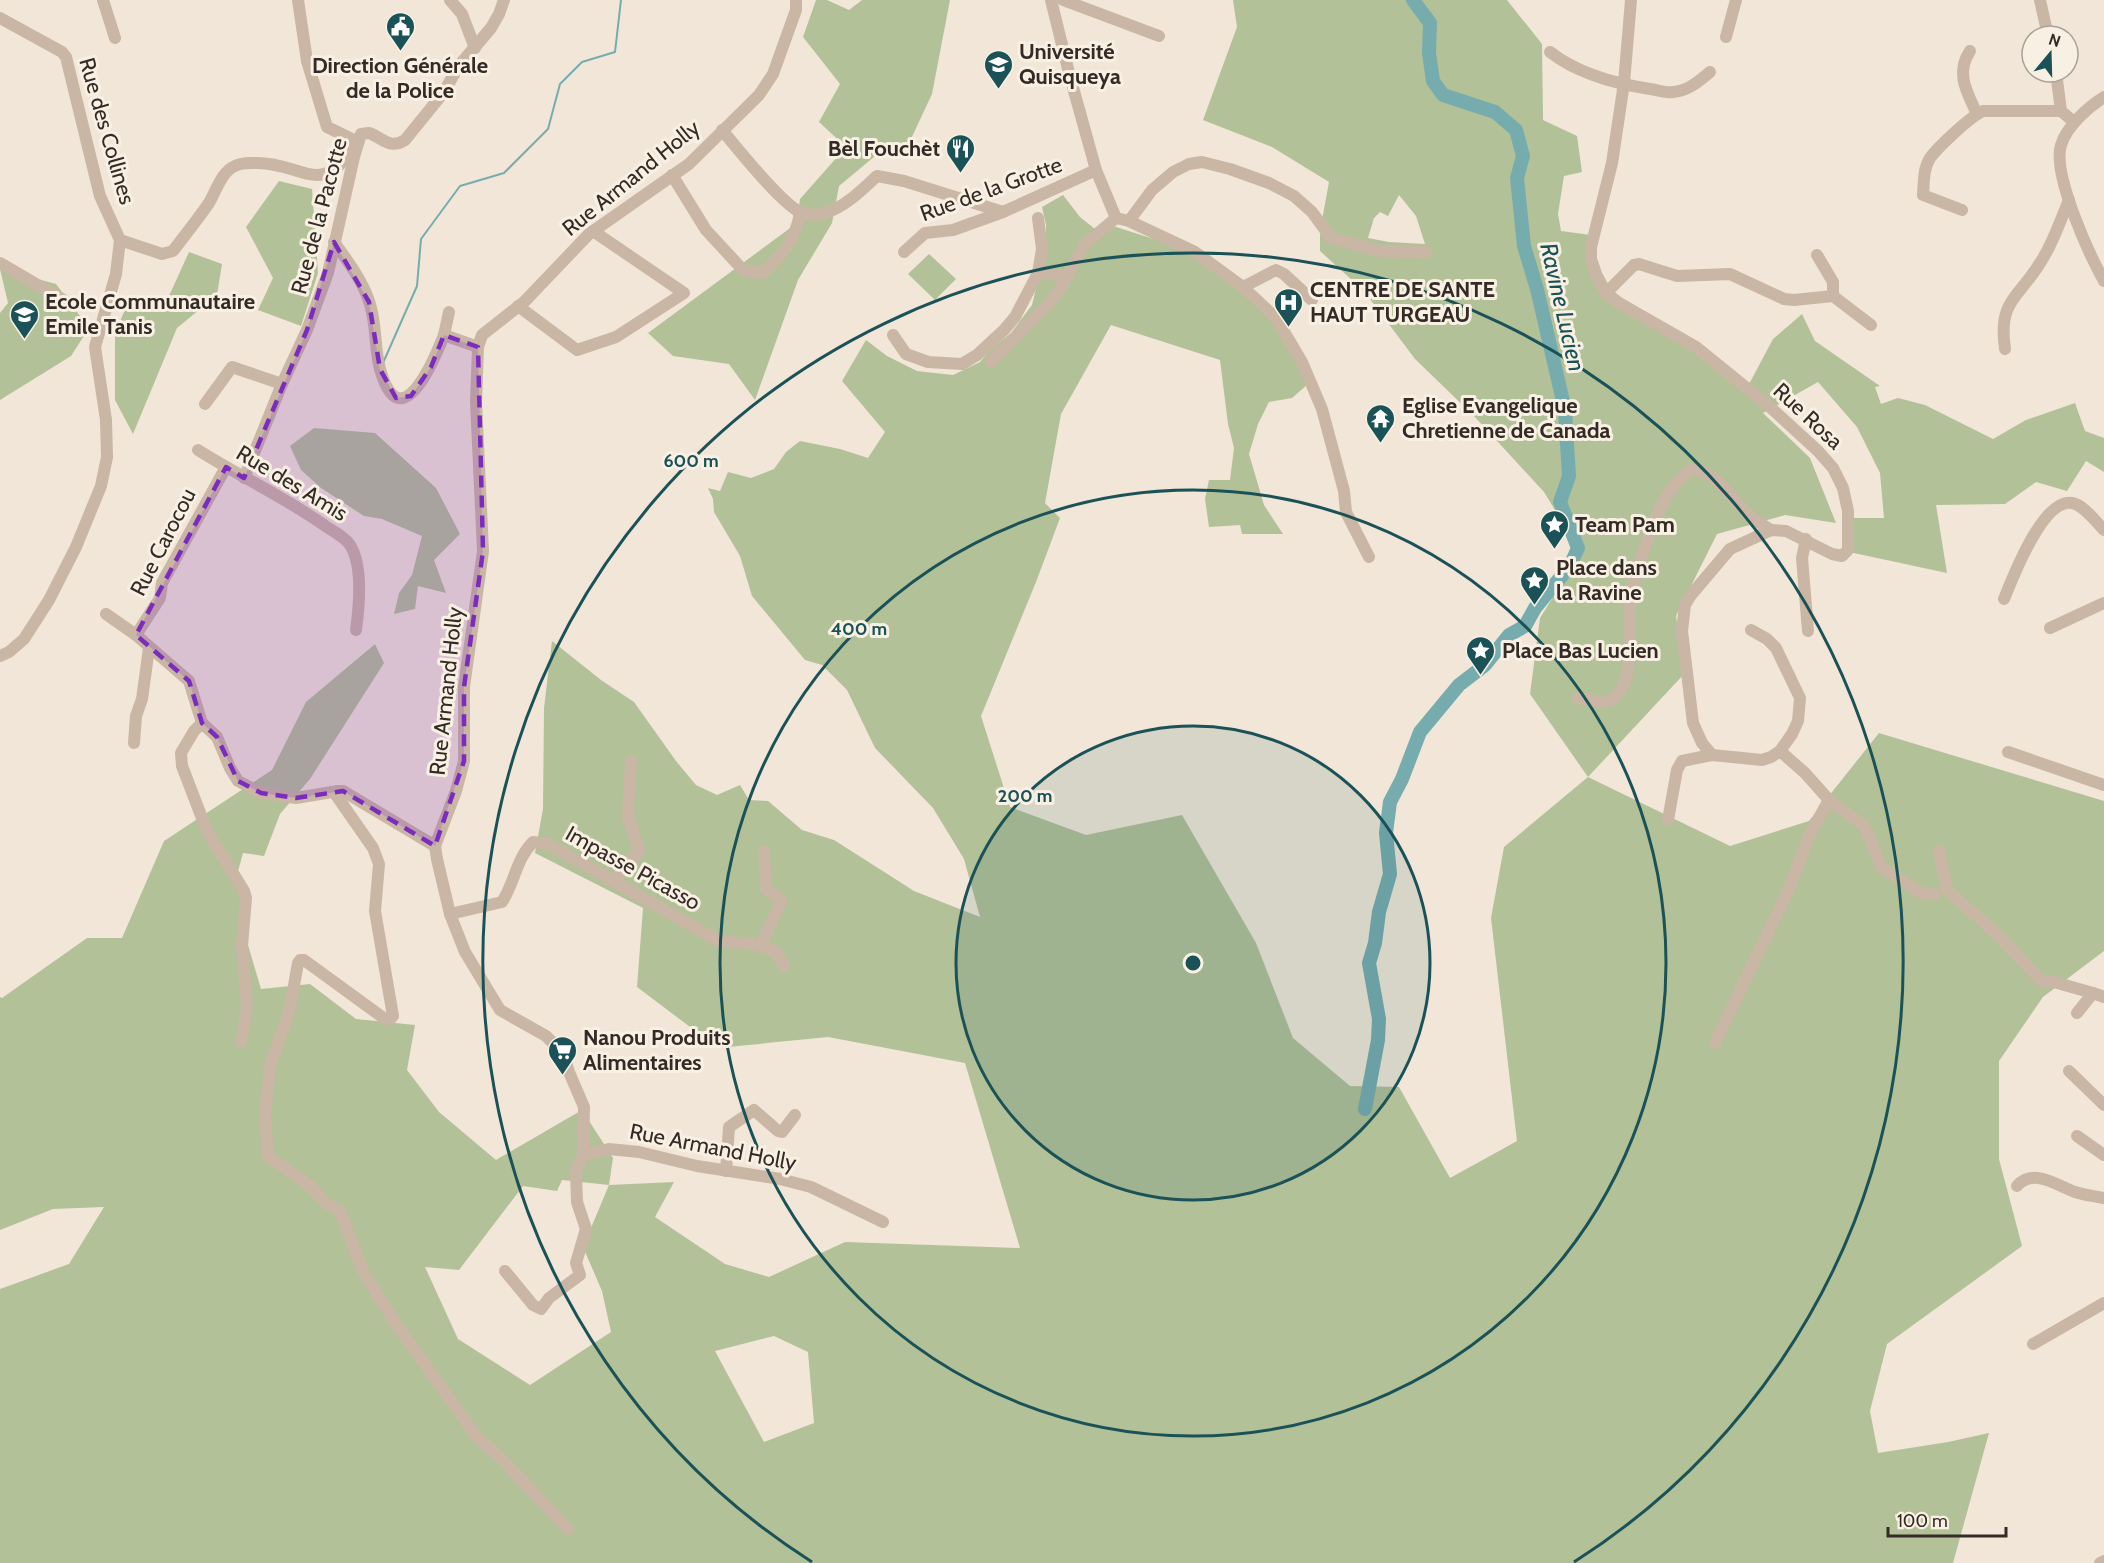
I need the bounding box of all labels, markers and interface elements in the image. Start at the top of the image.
public building icon: Direction Générale de la Police [384,10,416,52]
north arrow [2020,24,2080,84]
text: N [2046,29,2063,51]
place label: Université Quisqueya [1019,38,1121,90]
school or university icon: Université Quisqueya [982,48,1014,90]
place label: Direction Générale de la Police [312,52,488,104]
street label: Rue des Collines [73,55,141,207]
street label: Rue Armand Holly [557,114,705,242]
restaurant icon: Bèl Fouchèt [945,132,977,174]
street label: Rue de la Pacotte [285,135,353,297]
place label: Bèl Fouchèt [828,135,940,162]
street label: Rue de la Grotte [916,151,1066,227]
water label: Ravine Lucien [1534,240,1592,374]
place label: CENTRE DE SANTE HAUT TURGEAU [1310,276,1495,328]
hospital icon: CENTRE DE SANTE HAUT TURGEAU [1273,286,1305,328]
place label: Ecole Communautaire Emile Tanis [45,288,255,340]
school or university icon: Ecole Communautaire Emile Tanis [8,298,40,340]
street label: Rue Rosa [1768,377,1849,455]
place label: Eglise Evangelique Chretienne de Canada [1402,392,1611,444]
temple icon: Eglise Evangelique Chretienne de Canada [1365,402,1397,444]
street label: Rue des Amis [232,439,352,527]
text: 600 m [663,450,719,472]
street label: Rue Carocou [124,484,202,600]
place icon: Team Pam [1538,508,1570,550]
place label: Team Pam [1575,511,1675,538]
place label: Place dans la Ravine [1556,554,1657,606]
place icon: Place dans la Ravine [1519,564,1551,606]
street label: Rue Armand Holly [424,605,468,777]
text: 400 m [831,618,887,640]
place icon: Place Bas Lucien [1465,634,1497,676]
place label: Place Bas Lucien [1502,637,1659,664]
text: 200 m [998,785,1052,807]
street label: Impasse Picasso [561,820,705,916]
centre of rings [1183,953,1203,973]
place label: Nanou Produits Alimentaires [583,1024,730,1076]
supermarket icon: Nanou Produits Alimentaires [546,1034,578,1076]
street label: Rue Armand Holly [627,1118,799,1176]
scale bar [1888,1500,2006,1538]
text: 100 m [1897,1510,1948,1532]

